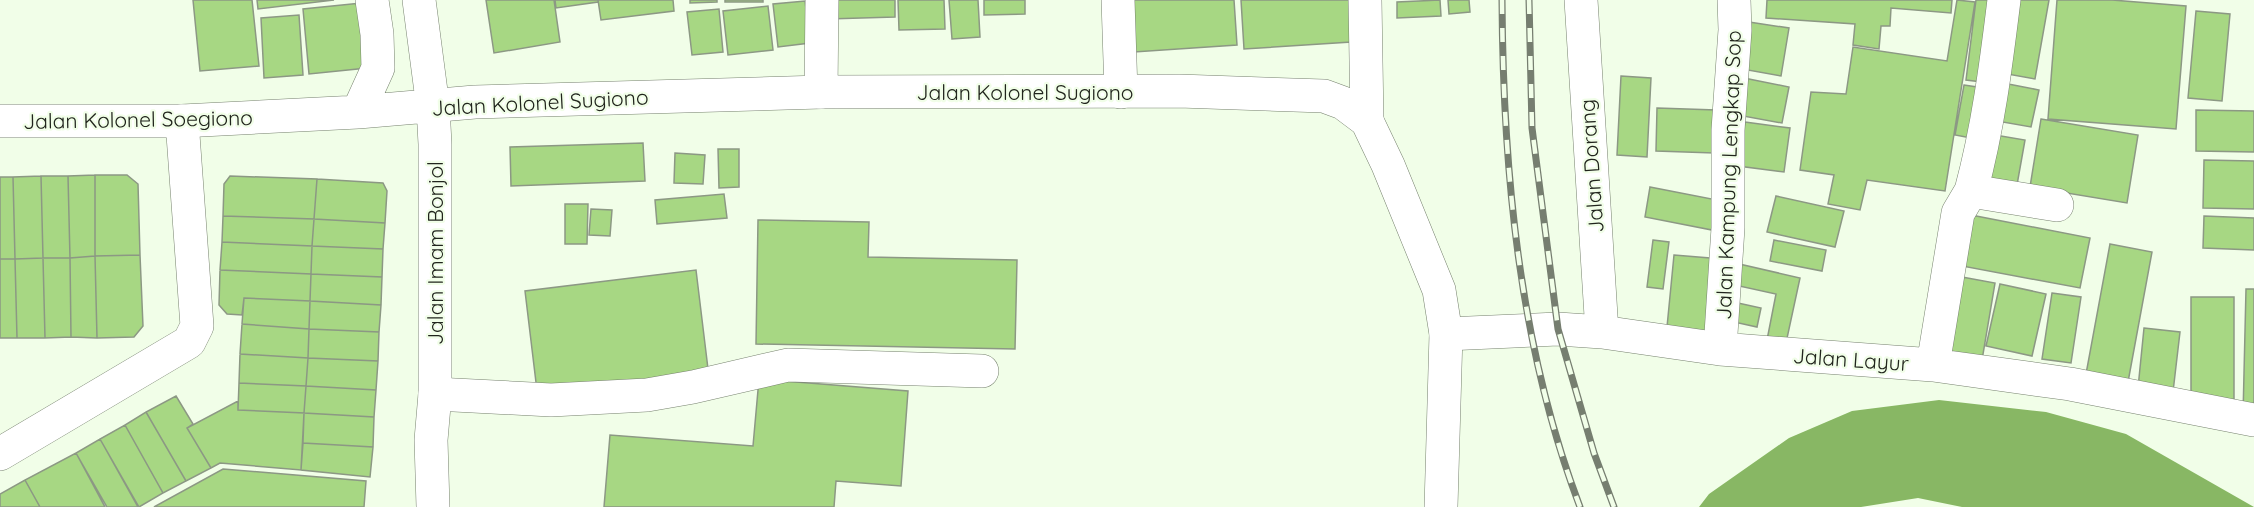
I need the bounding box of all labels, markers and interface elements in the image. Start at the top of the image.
street label: Jalan Kampung Lengkap Sop [1710,30,1746,320]
street label: Jalan Kolonel Sugiono [916,79,1134,105]
street label: Jalan Kolonel Sugiono [431,83,649,121]
street label: Jalan Dorang [1573,98,1609,234]
street label: Jalan Kolonel Soegiono [23,104,253,134]
street label: Jalan Imam Bonjol [422,161,448,345]
street label: Jalan Layur [1792,342,1910,376]

